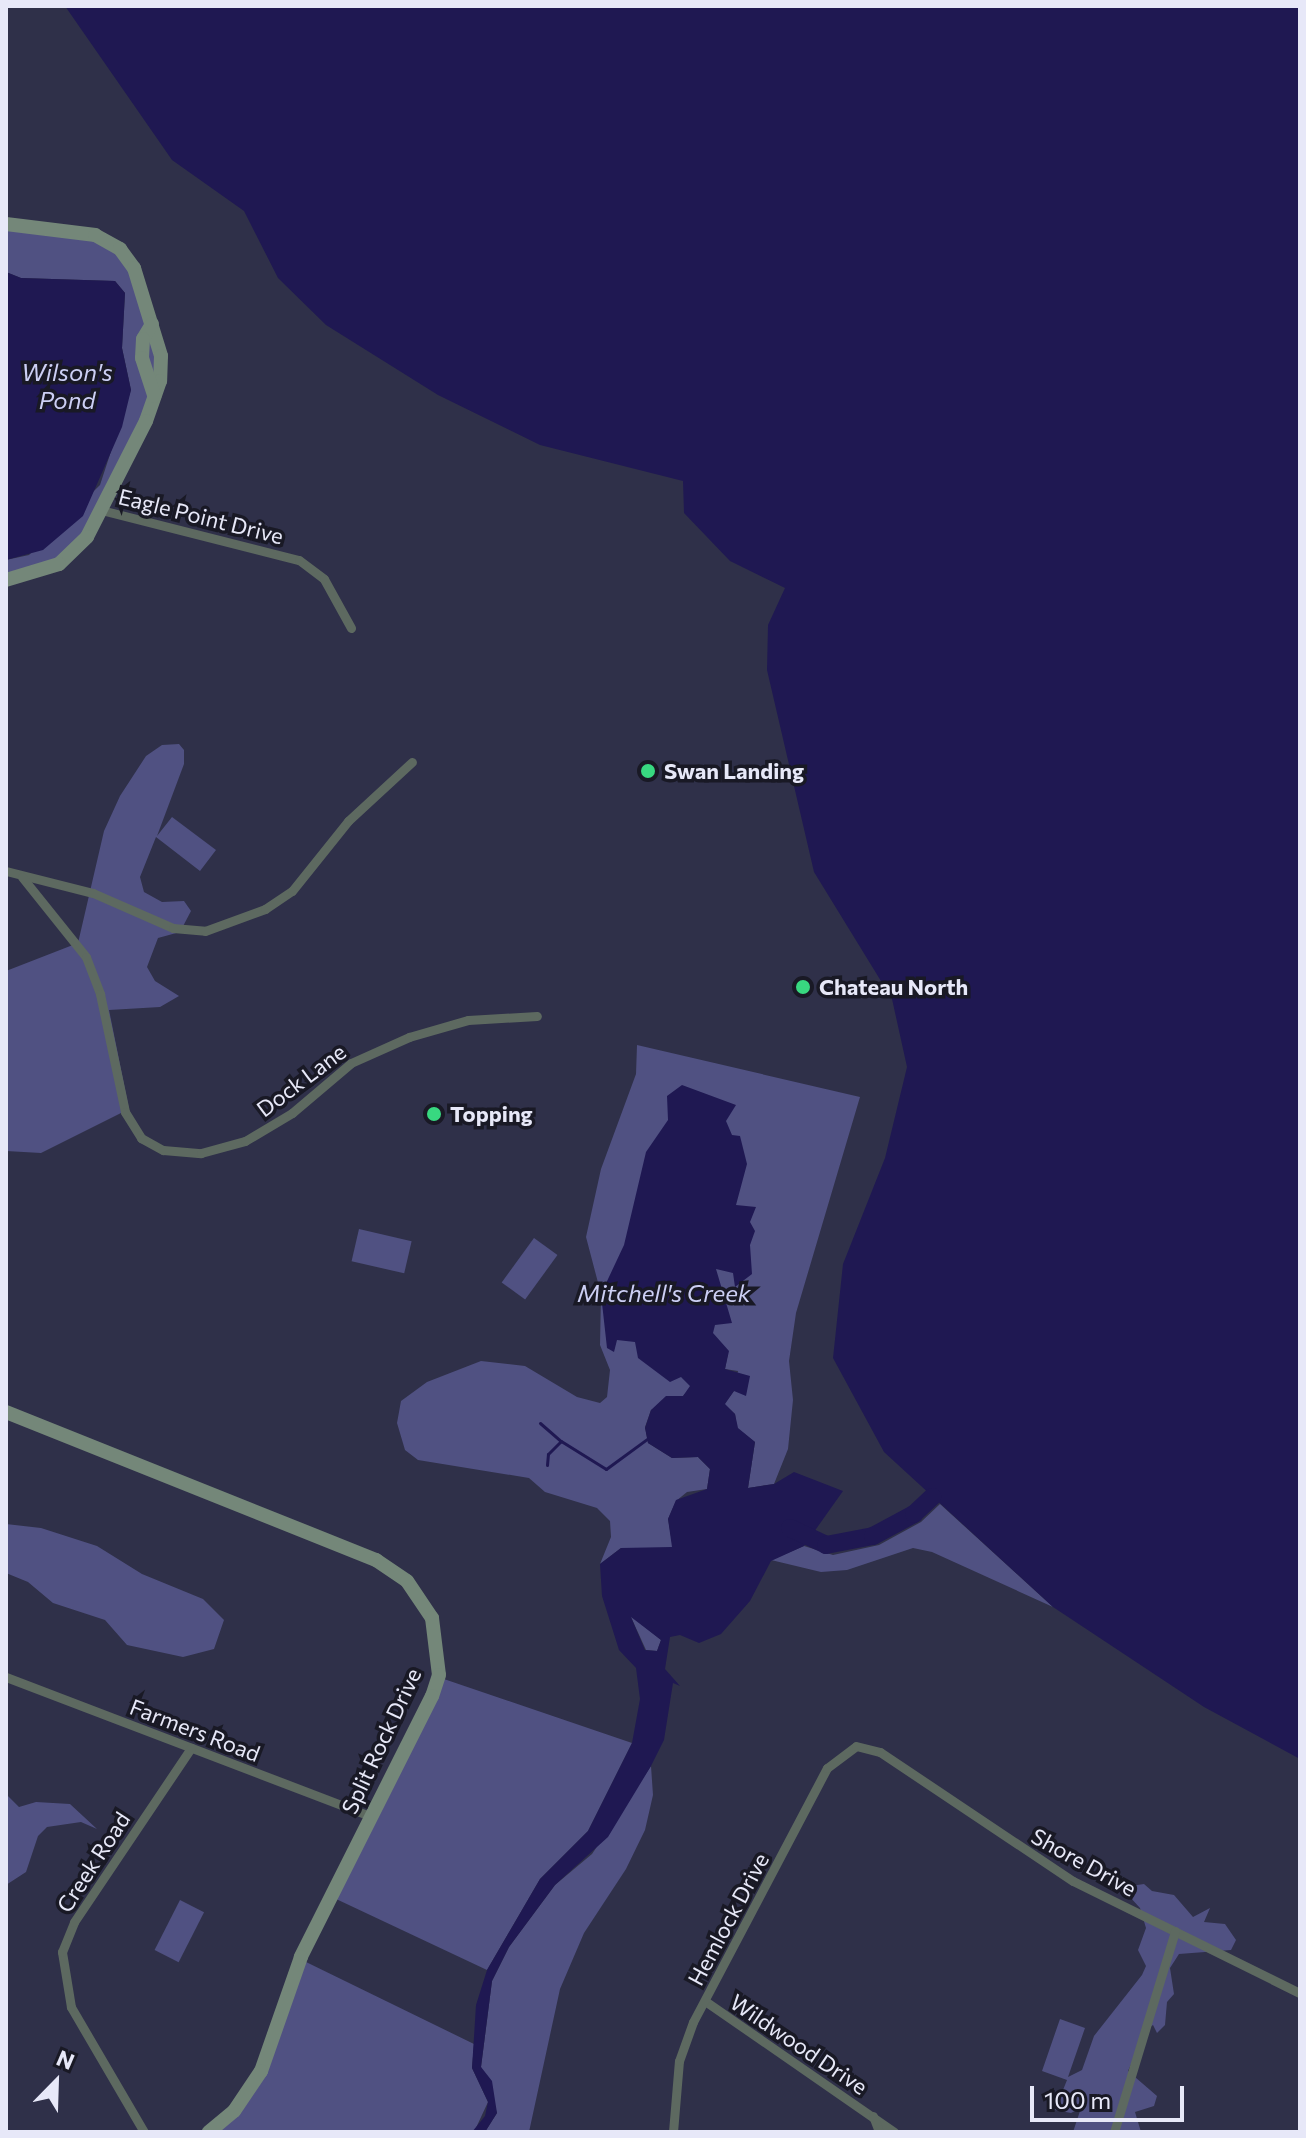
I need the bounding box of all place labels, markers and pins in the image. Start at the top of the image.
place label: Swan Landing [664,758,804,784]
marker: Swan Landing [639,762,657,780]
place label: Chateau North [819,974,968,1000]
marker: Chateau North [794,978,812,996]
place label: Topping [450,1101,533,1127]
marker: Topping [425,1105,443,1123]

